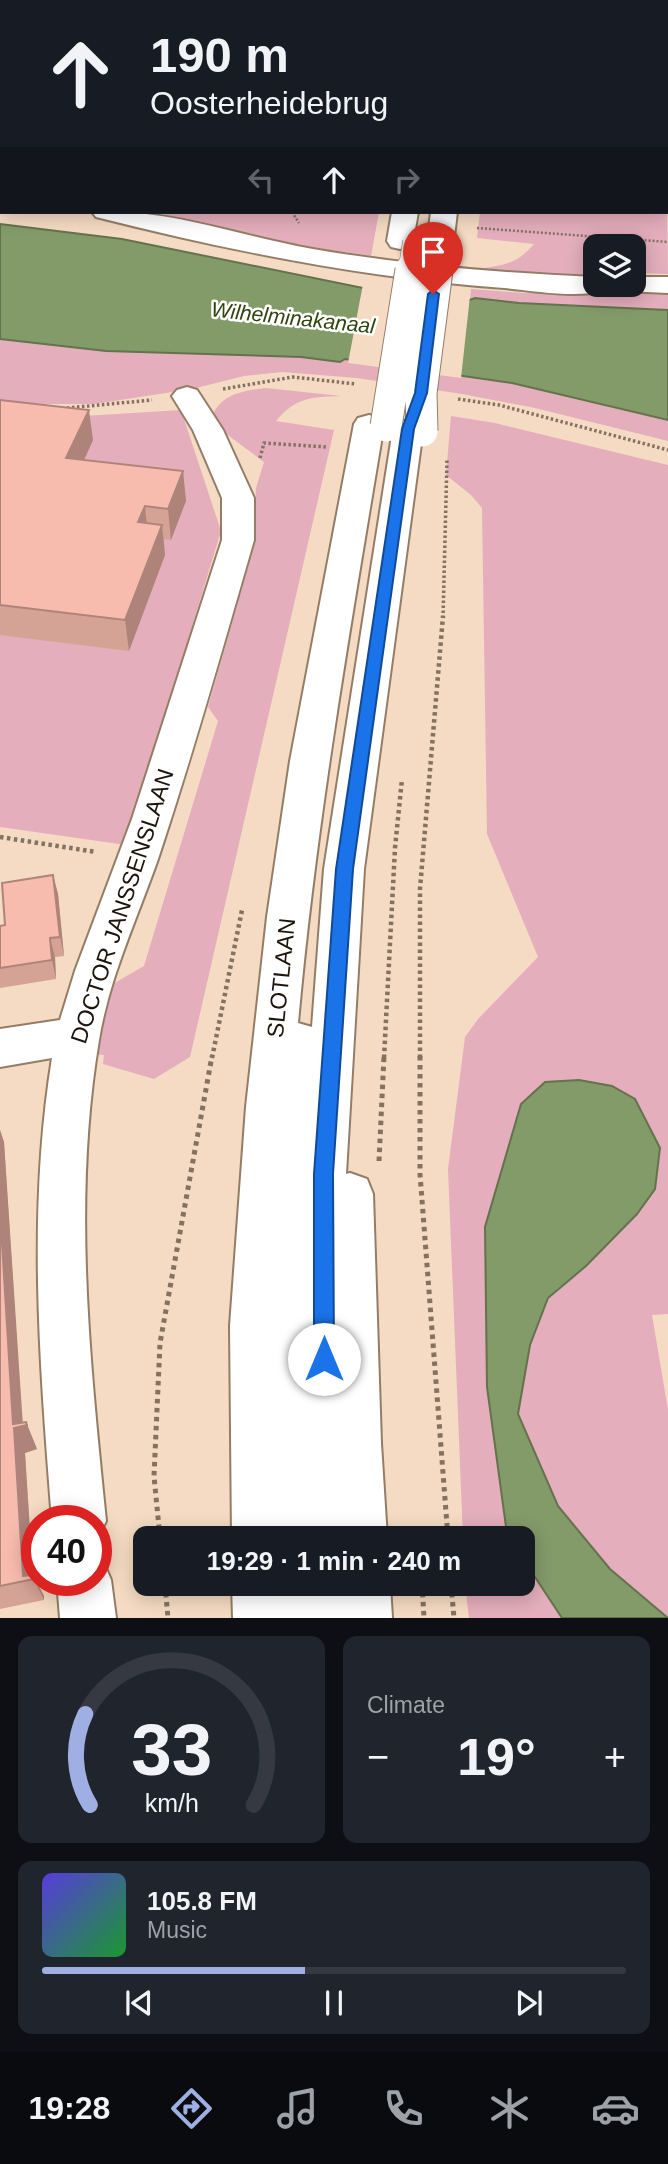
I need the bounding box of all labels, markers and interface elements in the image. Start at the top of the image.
icon: ahead [35,28,126,119]
text: 190 m [150,28,289,82]
text: Oosterheidebrug [150,85,388,121]
icon: left [242,161,280,199]
icon: ahead [315,161,353,199]
icon: right [388,161,426,199]
pin [403,222,463,294]
icon: arrive [414,233,452,271]
map controls [583,234,646,297]
button: layers [583,234,646,297]
water label: Wilhelminakanaal [210,297,377,338]
street label: DOCTOR JANSSENSLAAN [65,765,179,1047]
street label: SLOTLAAN [262,917,300,1039]
position arrow [287,1322,361,1396]
speed limit sign: 40 [21,1505,112,1596]
text: 19:29 · 1 min · 240 m [207,1546,461,1576]
text: Climate [367,1692,445,1718]
text: 33 [131,1710,212,1791]
text: 19° [457,1728,536,1786]
text: − [367,1736,389,1778]
text: + [604,1736,626,1778]
text: km/h [144,1789,199,1817]
text: 105.8 FM [147,1886,257,1916]
text: Music [147,1917,207,1943]
icon: previous [120,1984,158,2022]
icon: pause [315,1984,353,2022]
icon: next [510,1984,548,2022]
icon: directions [167,2084,216,2133]
icon: music [273,2084,322,2133]
icon: phone [379,2084,428,2133]
icon: climate [485,2084,534,2133]
icon: car [591,2084,640,2133]
text: 19:28 [28,2090,110,2126]

